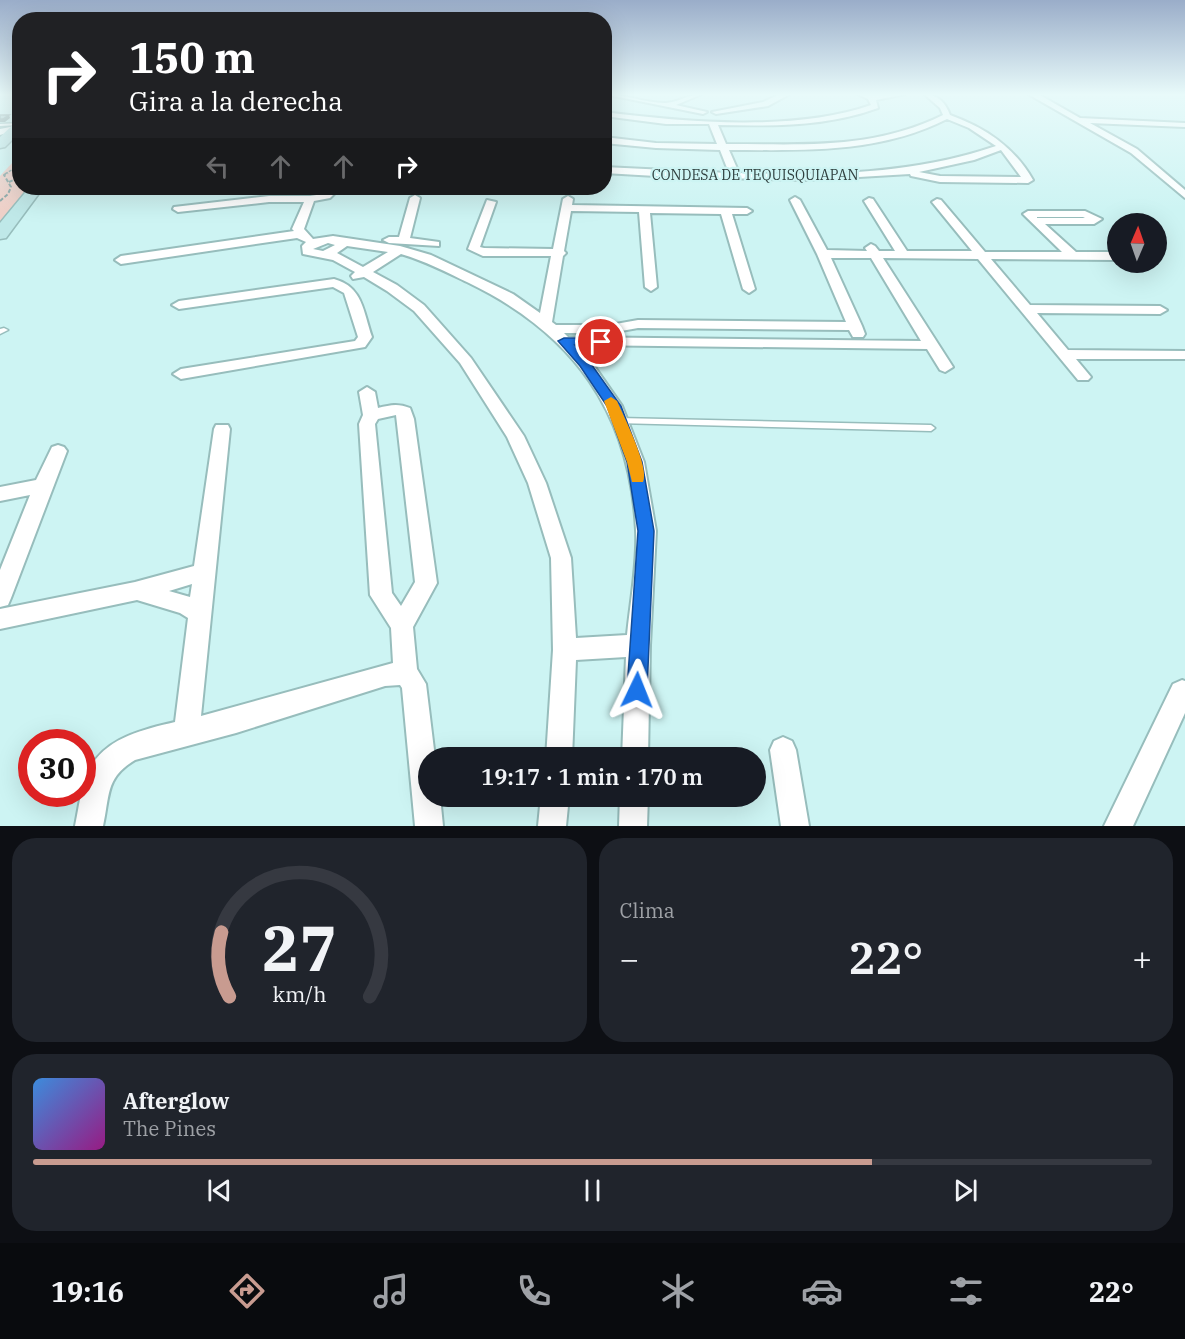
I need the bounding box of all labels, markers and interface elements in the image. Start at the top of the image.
text: 150 m [129,30,255,85]
icon: right [30,36,108,114]
text: Gira a la derecha [129,83,343,118]
icon: left [201,150,234,183]
icon: ahead [264,150,297,183]
icon: ahead [327,150,360,183]
icon: right [390,150,423,183]
street label: CONDESA DE TEQUISQUIAPAN [652,166,858,184]
north arrow [1107,213,1167,273]
map controls [1107,213,1167,273]
pin [575,316,626,367]
icon: arrive [584,325,617,358]
position arrow [605,658,669,722]
speed limit sign: 30 [18,729,96,807]
text: 19:17 · 1 min · 170 m [481,762,703,791]
text: Clima [620,897,675,924]
text: 27 [262,907,337,988]
text: 22° [848,928,923,986]
text: − [620,937,639,980]
text: + [1132,937,1152,980]
text: km/h [272,980,326,1008]
text: Afterglow [123,1086,230,1115]
text: The Pines [123,1115,216,1142]
icon: previous [203,1174,236,1207]
icon: pause [576,1174,609,1207]
icon: next [949,1174,982,1207]
icon: directions [226,1270,268,1312]
icon: music [370,1270,412,1312]
icon: phone [513,1270,555,1312]
icon: climate [657,1270,699,1312]
icon: car [801,1270,843,1312]
icon: filters [945,1270,987,1312]
text: 19:16 [51,1274,124,1309]
text: 22° [1089,1274,1134,1309]

